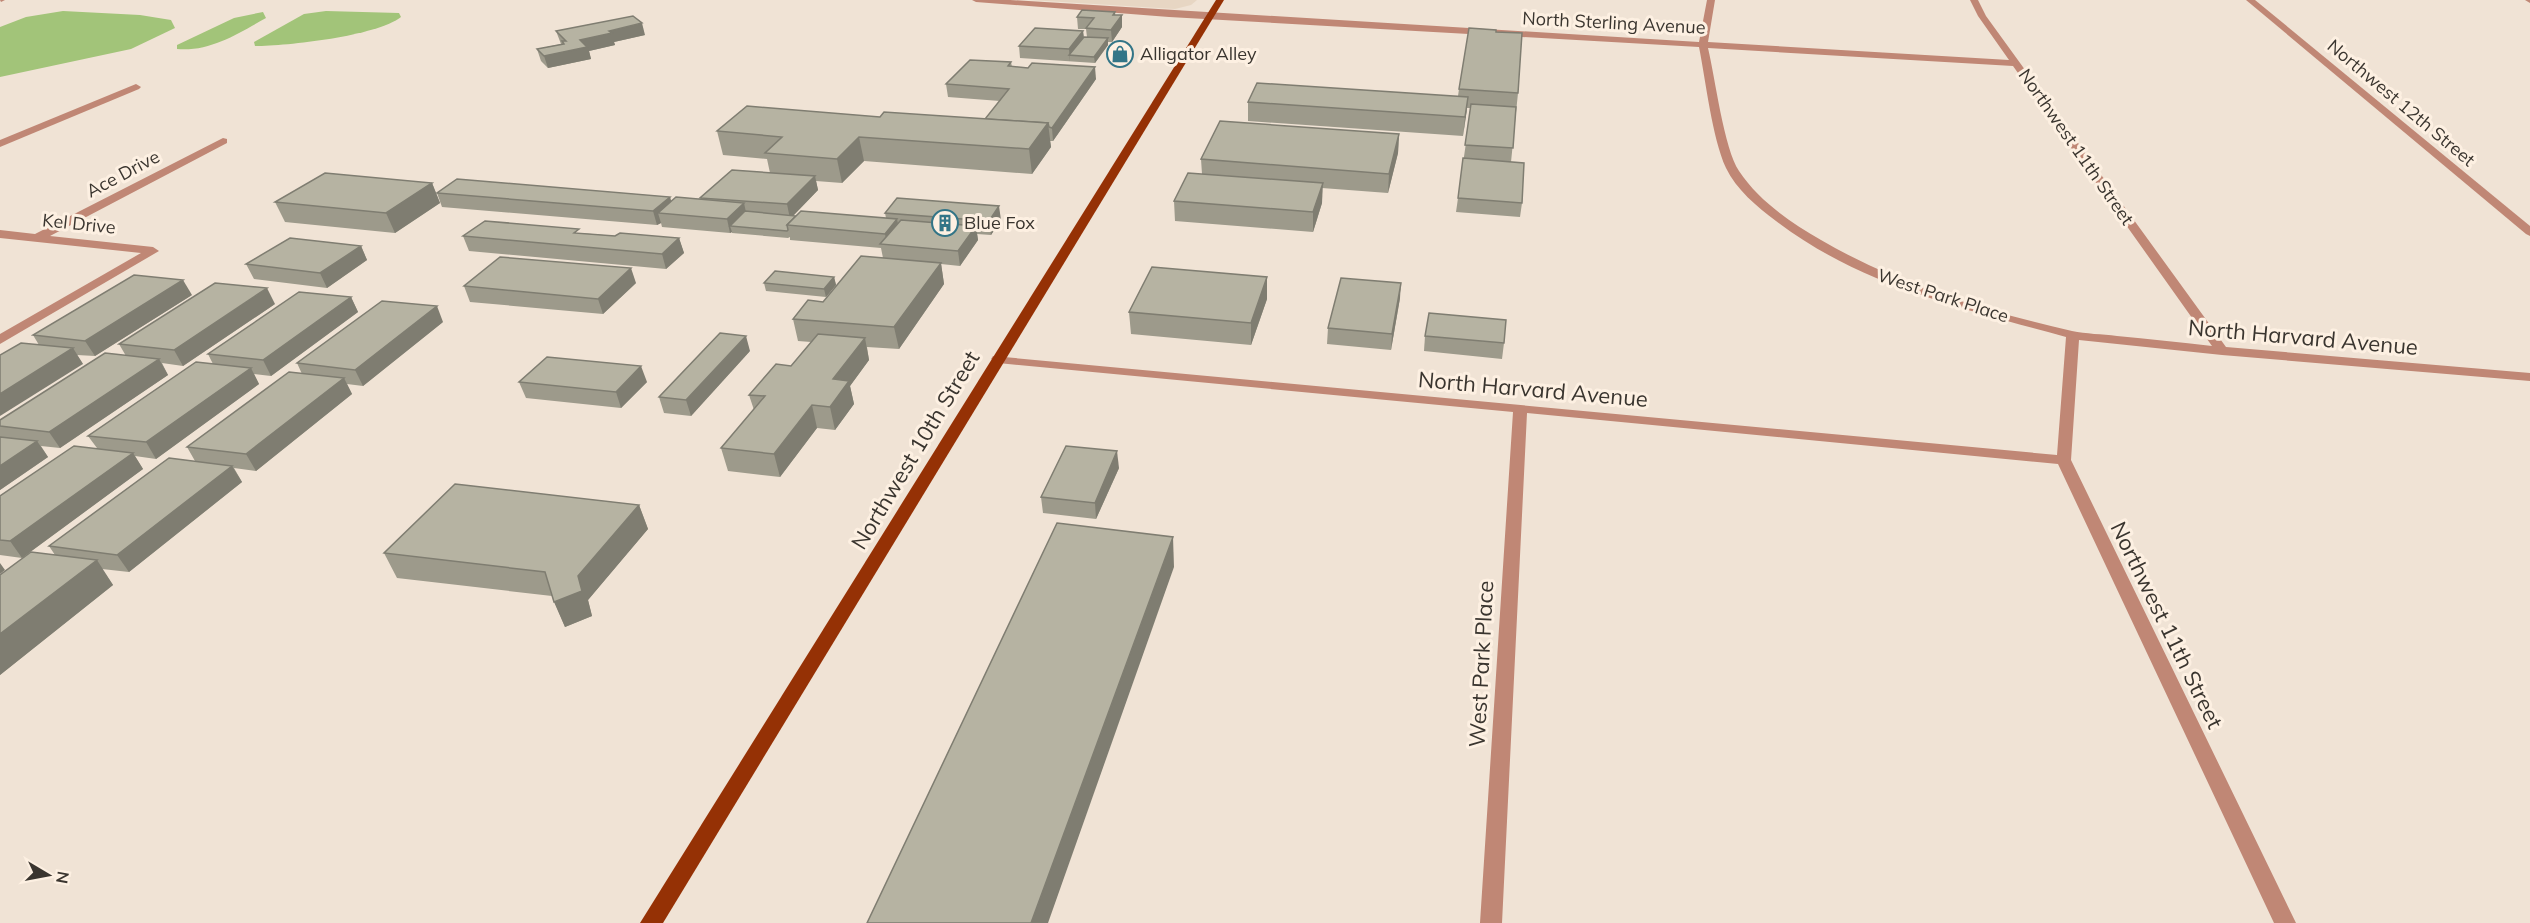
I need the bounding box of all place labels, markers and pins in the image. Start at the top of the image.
shop icon: Alligator Alley [1105,39,1135,69]
place label: Alligator Alley [1140,42,1257,65]
building icon: Blue Fox [930,208,960,238]
place label: Blue Fox [964,211,1035,234]

